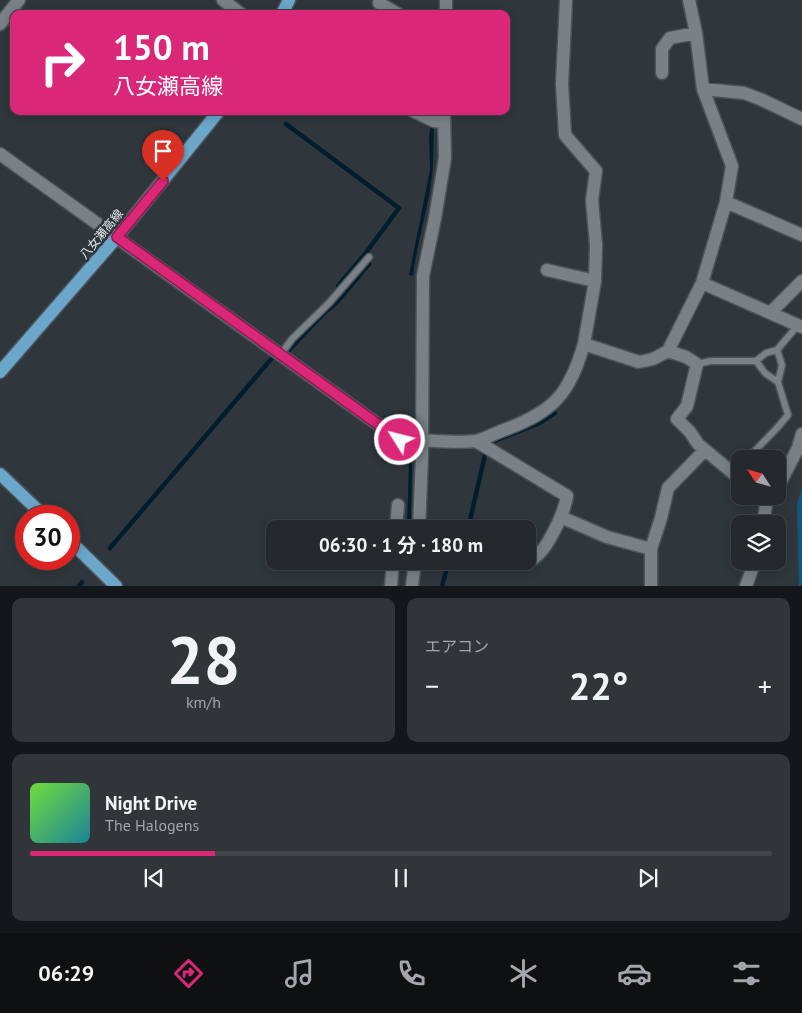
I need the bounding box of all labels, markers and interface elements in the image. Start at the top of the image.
text: 150 m [113,24,210,70]
icon: right [30,30,95,95]
text: 八女瀬高線 [113,72,223,100]
pin [142,130,184,181]
icon: arrive [149,137,177,165]
street label: 八女瀬高線 [76,206,126,262]
position arrow [373,413,425,465]
north arrow [731,450,786,505]
map controls [731,450,786,570]
speed limit sign: 30 [15,505,80,570]
button: layers [731,515,786,570]
text: 06:30 · 1 分 · 180 m [319,533,483,557]
text: 28 [167,617,240,701]
text: エアコン [425,636,489,656]
text: 22° [569,661,628,710]
text: − [425,667,439,704]
text: + [758,667,772,704]
text: km/h [186,692,221,712]
text: Night Drive [105,791,197,815]
text: The Halogens [105,815,199,835]
icon: previous [140,864,168,892]
icon: pause [387,864,415,892]
icon: next [634,864,662,892]
icon: directions [171,956,206,991]
icon: music [282,956,317,991]
icon: phone [394,956,429,991]
icon: climate [506,956,541,991]
icon: car [617,956,652,991]
icon: filters [729,956,764,991]
text: 06:29 [38,959,94,987]

